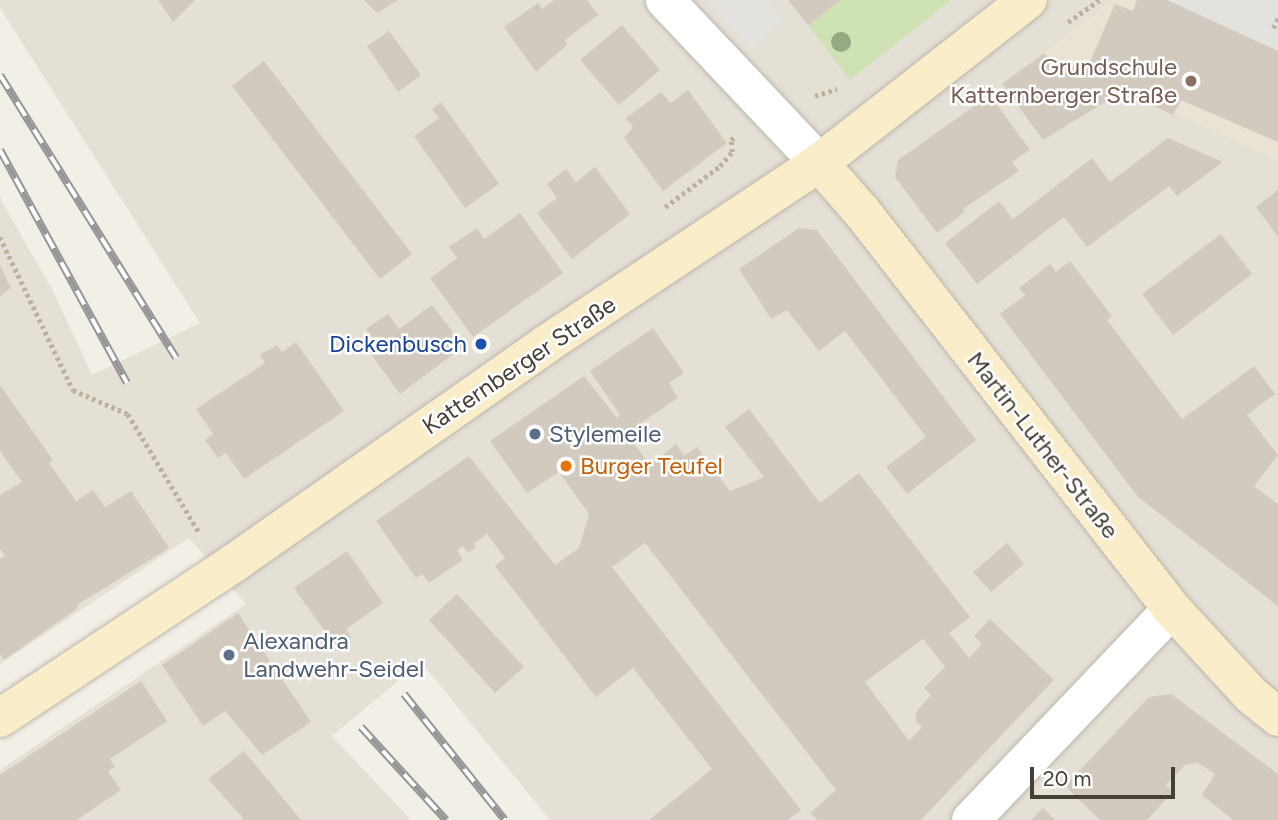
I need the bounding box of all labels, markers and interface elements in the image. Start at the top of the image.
place label: Grundschule Katternberger Straße [950,53,1177,109]
marker: Grundschule Katternberger Straße [1183,73,1199,89]
street label: Katternberger Straße [417,290,621,440]
place label: Dickenbusch [329,330,467,358]
marker: Dickenbusch [473,336,489,352]
street label: Martin-Luther-Straße [961,346,1125,544]
place label: Stylemeile [549,420,661,448]
marker: Stylemeile [527,426,543,442]
place label: Burger Teufel [580,452,723,480]
marker: Burger Teufel [558,458,574,474]
place label: Alexandra Landwehr-Seidel [243,627,424,683]
marker: Alexandra Landwehr-Seidel [221,647,237,663]
scale bar [1033,754,1178,798]
text: 20 m [1043,766,1091,791]

